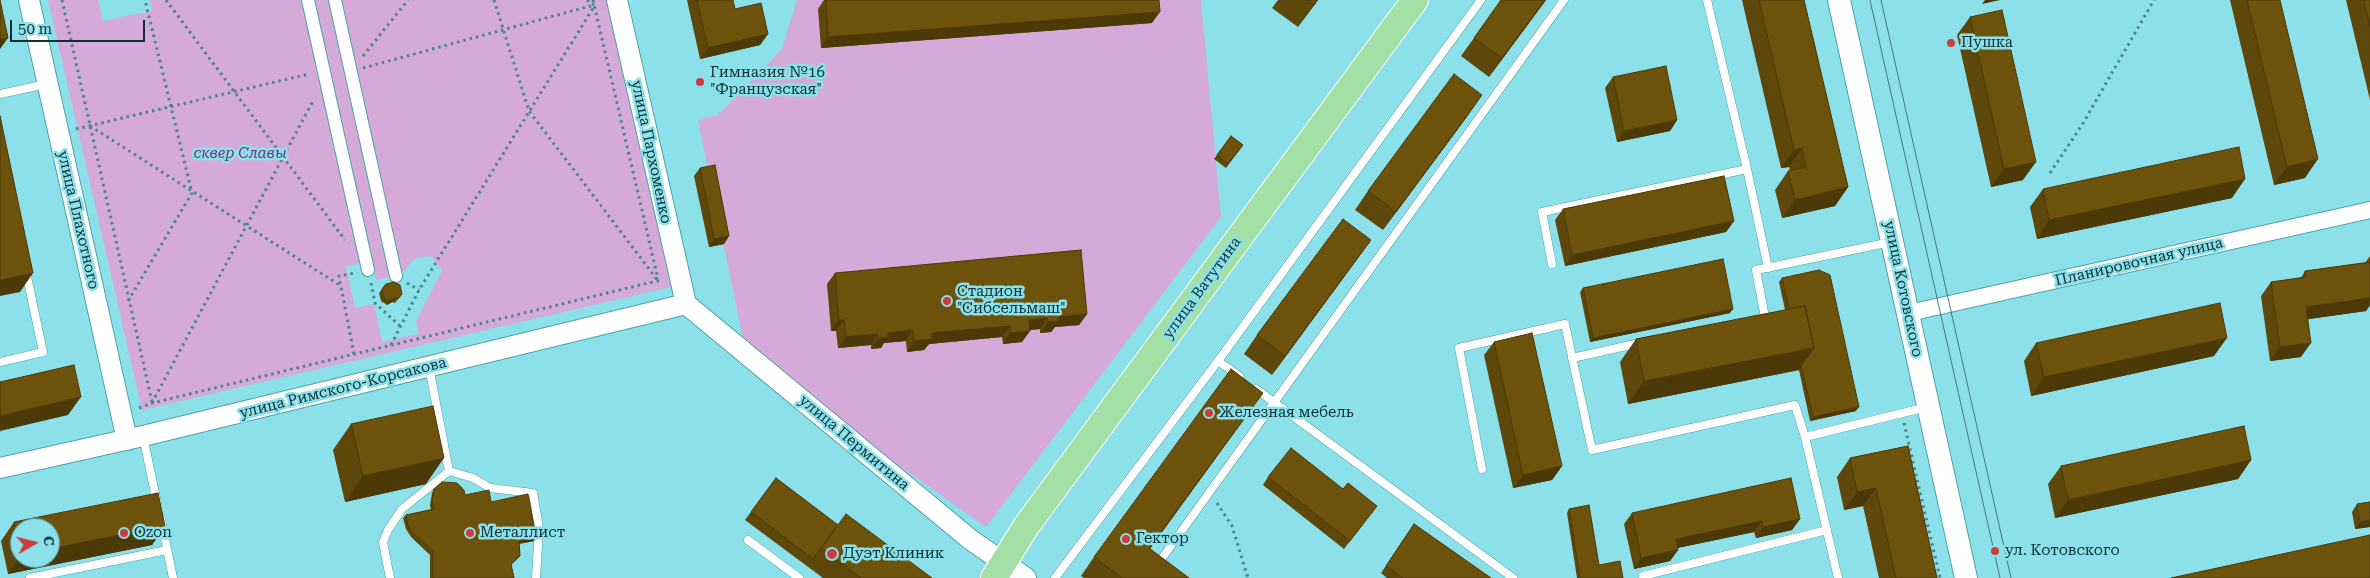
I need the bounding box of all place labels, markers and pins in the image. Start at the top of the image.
place label: Пушка [1961,34,2013,52]
marker: Пушка [1945,37,1957,49]
place label: Гимназия №16 "Французская" [710,64,825,99]
marker: Гимназия №16 "Французская" [694,76,706,88]
place label: Стадион "Сибсельмаш" [957,283,1066,318]
marker: Стадион "Сибсельмаш" [941,295,953,307]
place label: Железная мебель [1219,404,1354,422]
marker: Железная мебель [1203,407,1215,419]
place label: Ozon [134,524,172,542]
place label: Металлист [480,524,565,542]
marker: Ozon [118,527,130,539]
marker: Металлист [464,527,476,539]
place label: Гектор [1136,530,1189,548]
marker: Гектор [1120,533,1132,545]
place label: ул. Котовского [2005,542,2120,560]
place label: Дуэт Клиник [843,545,944,563]
marker: ул. Котовского [1989,545,2001,557]
marker: Дуэт Клиник [825,547,839,561]

